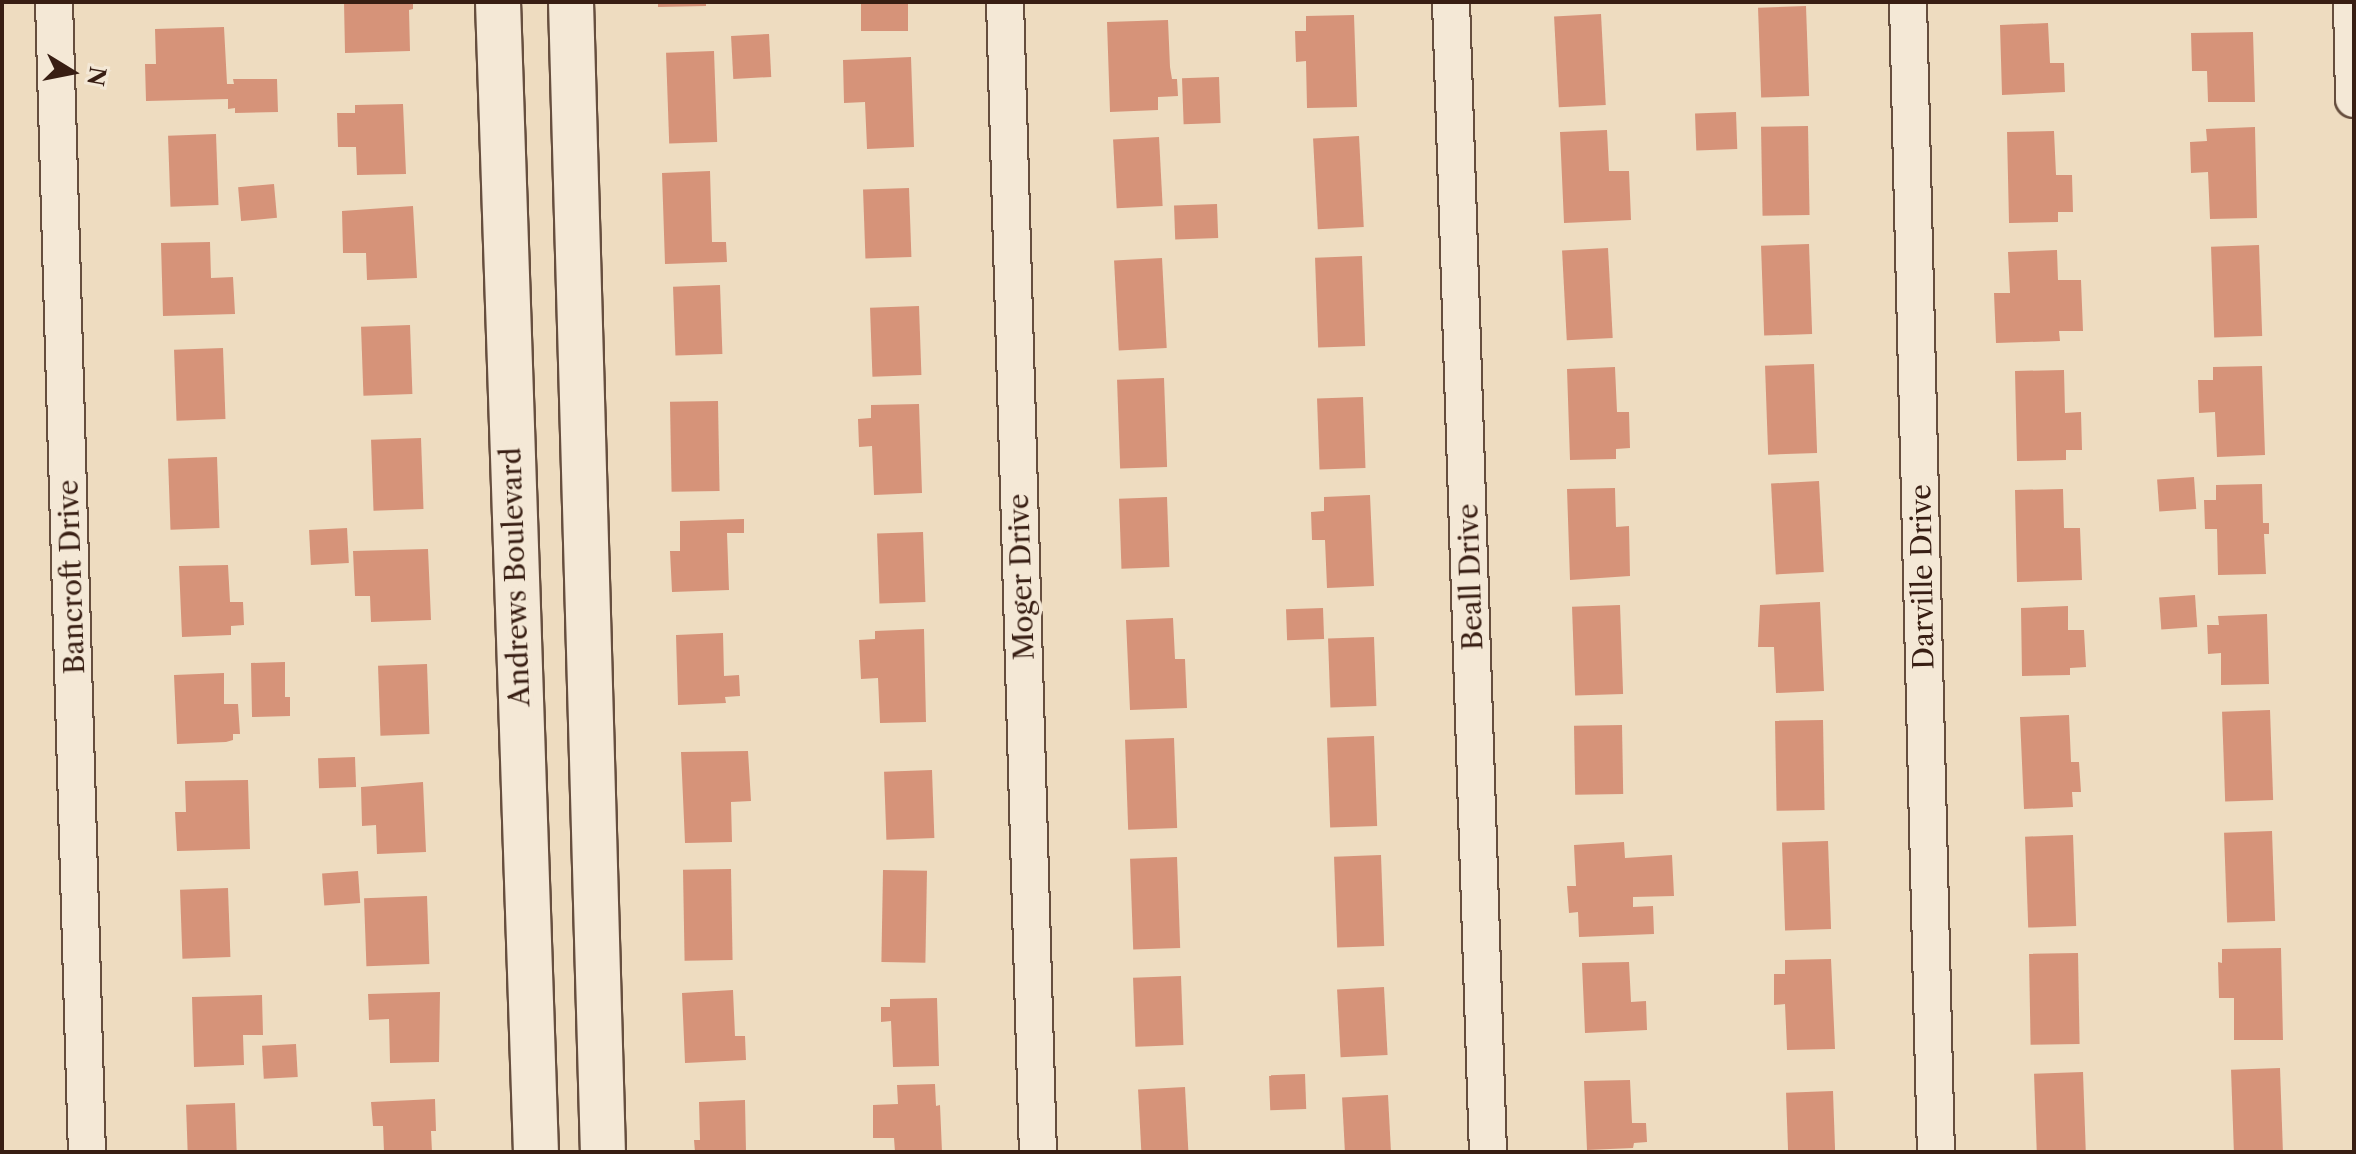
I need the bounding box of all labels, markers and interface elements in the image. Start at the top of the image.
north arrow [32,32,112,112]
text: N [81,64,111,88]
street label: Andrews Boulevard [494,447,536,707]
street label: Bancroft Drive [51,479,91,675]
street label: Darville Drive [1904,484,1940,670]
street label: Moger Drive [1001,493,1041,661]
street label: Beall Drive [1451,503,1489,651]

